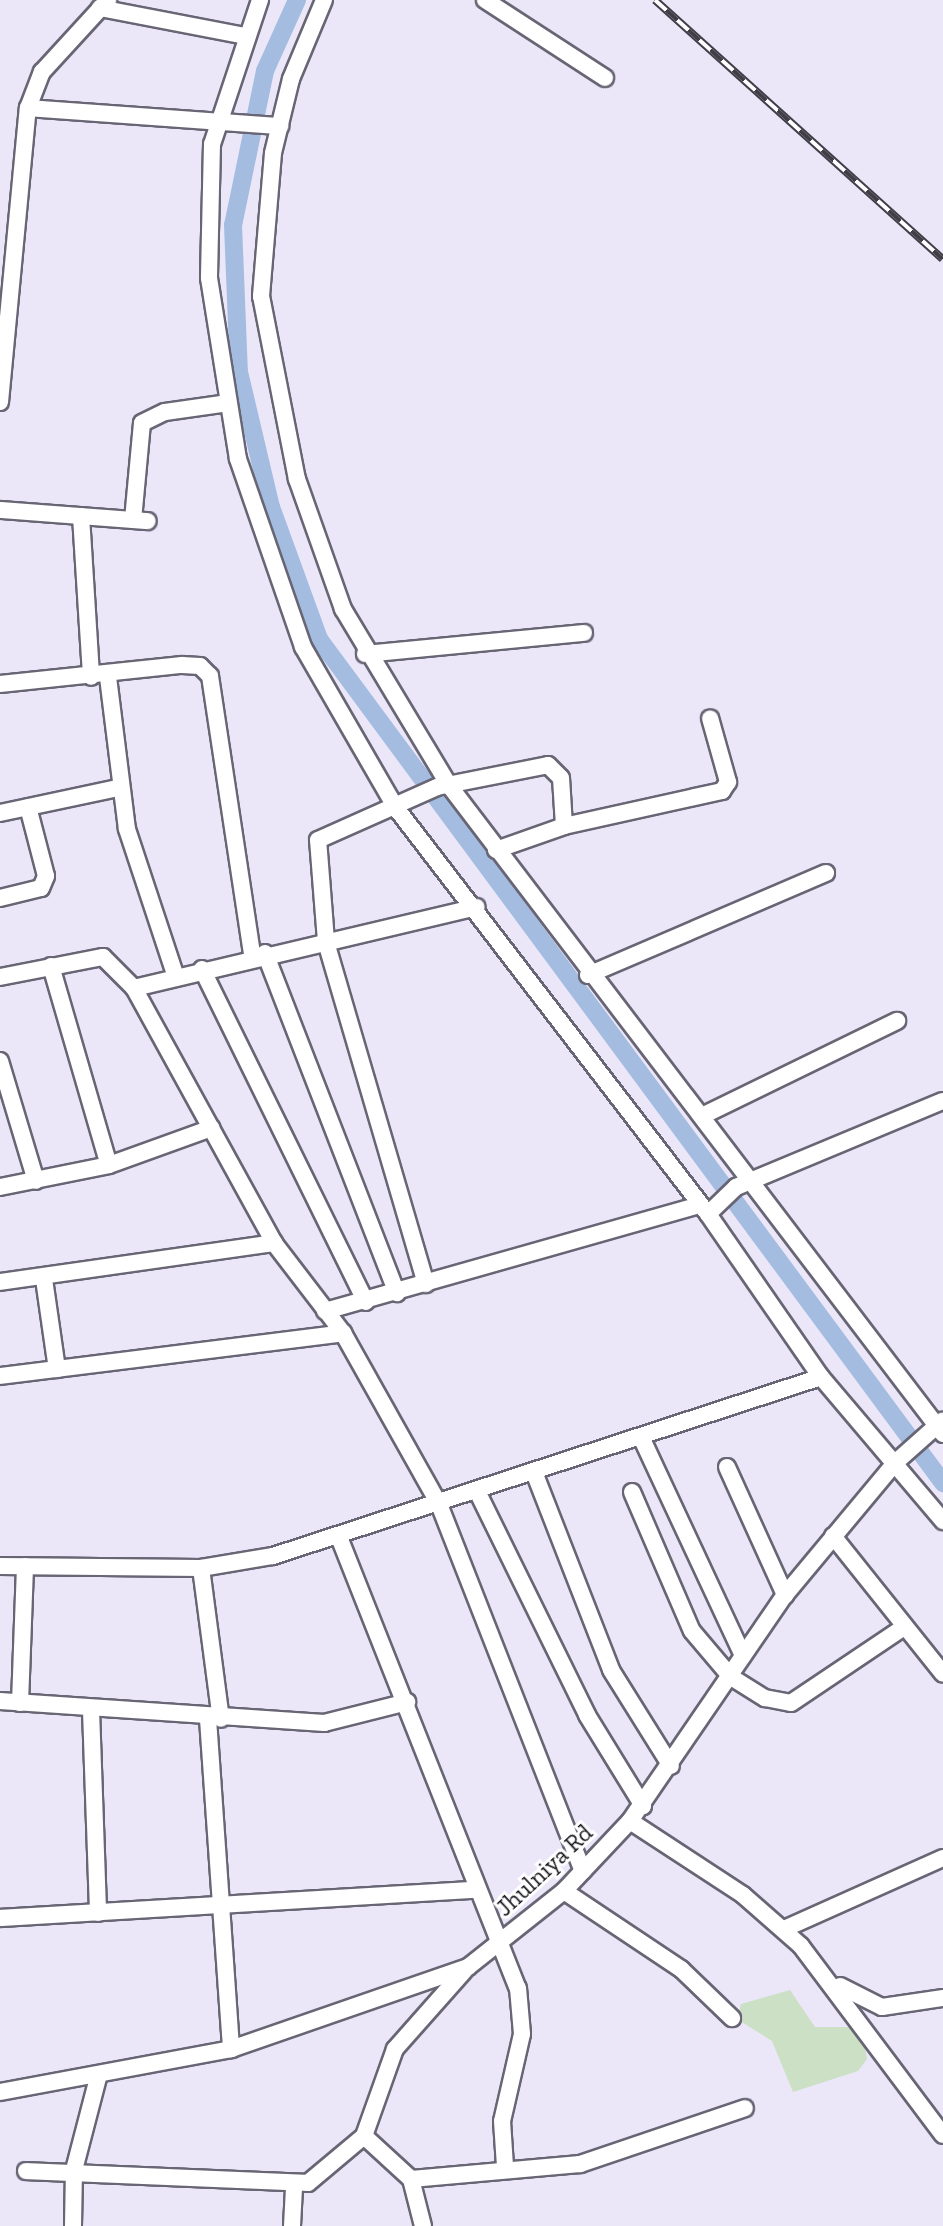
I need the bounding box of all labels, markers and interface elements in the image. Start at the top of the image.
street label: Jhulniya Rd [490,1818,598,1922]

